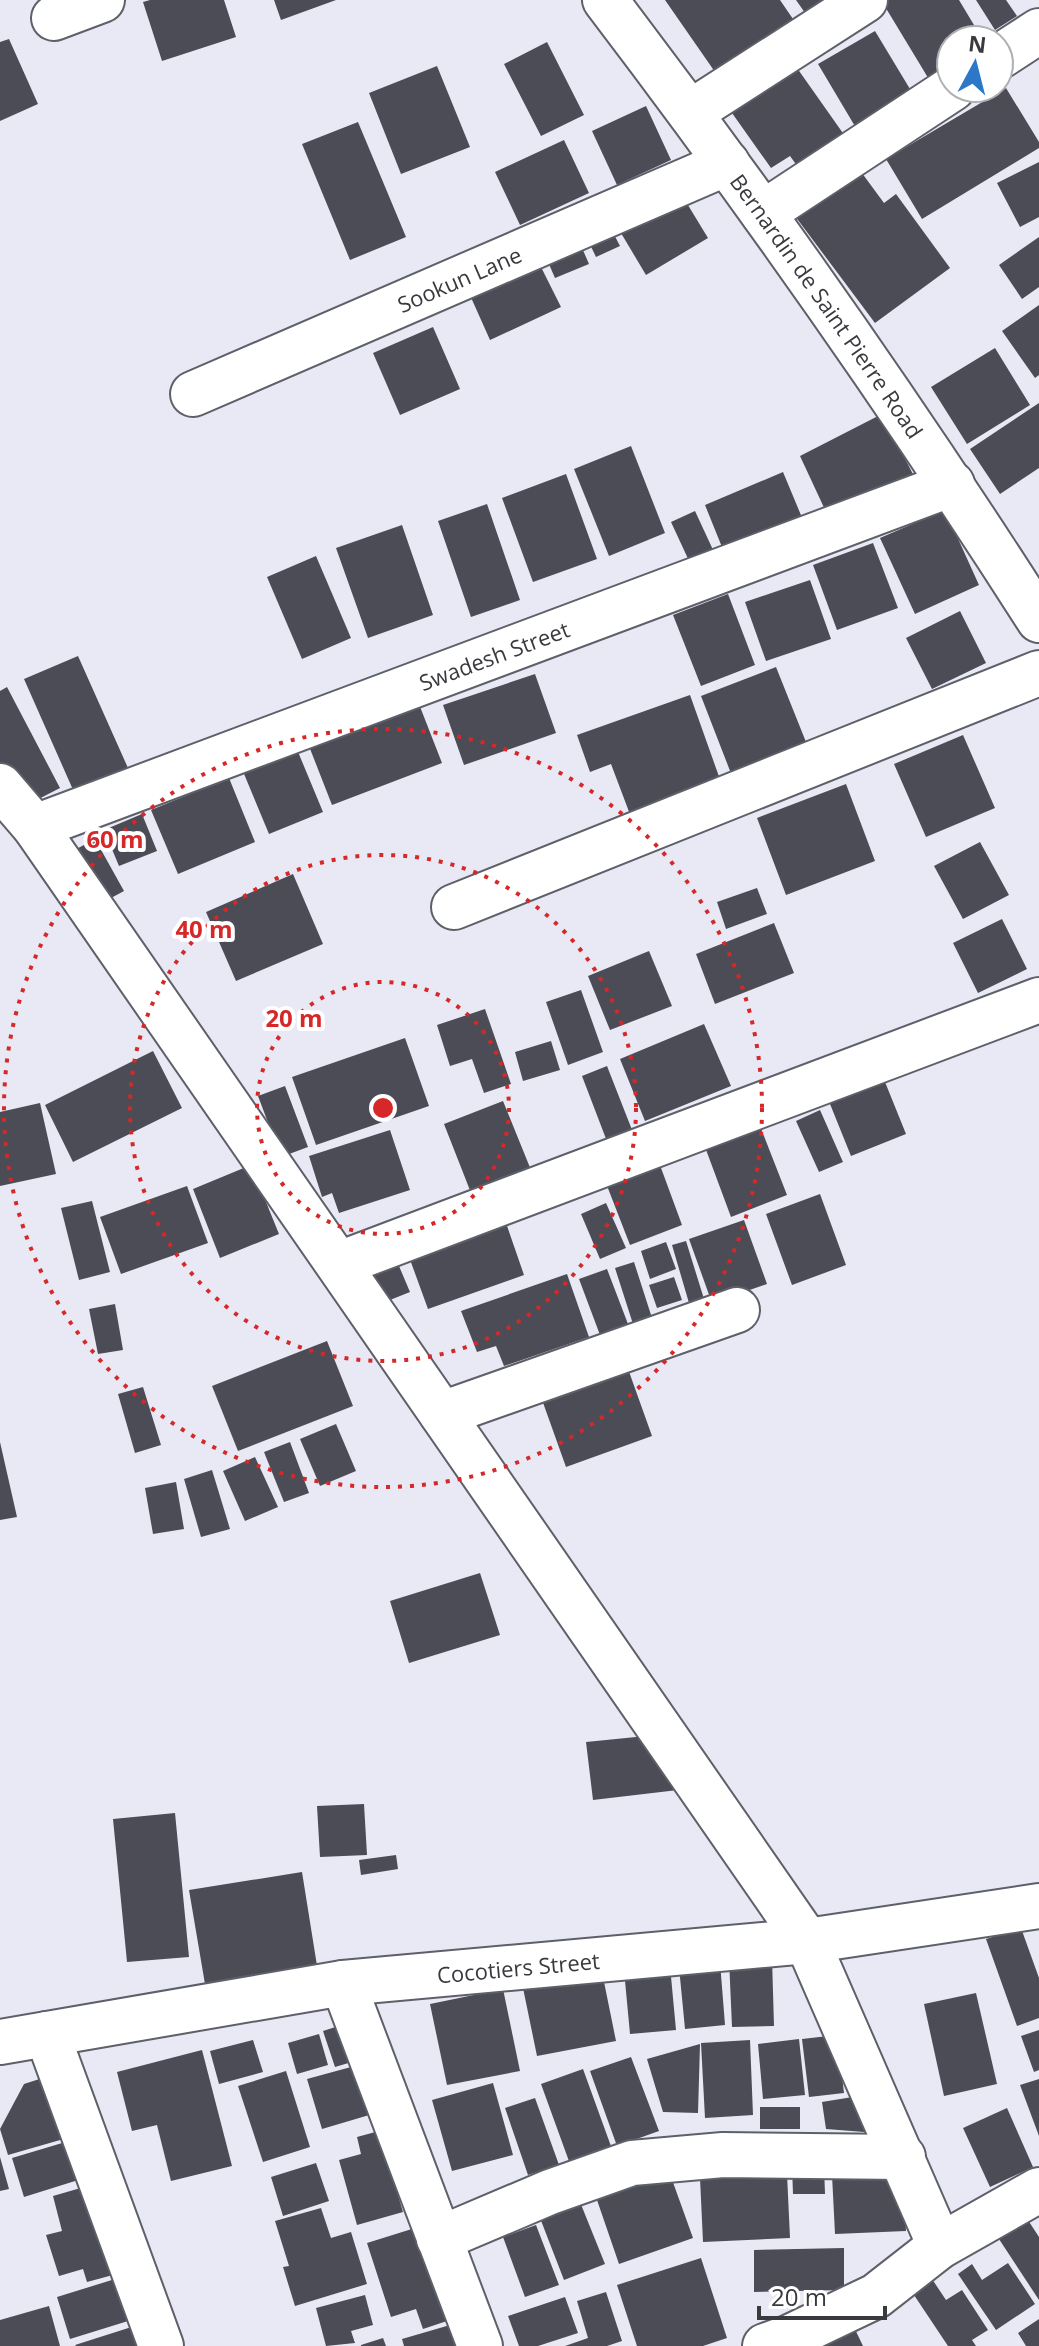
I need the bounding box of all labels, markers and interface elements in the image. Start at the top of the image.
north arrow [935,24,1015,104]
text: N [967,27,988,59]
street label: Bernardin de Saint Pierre Road [724,167,930,444]
street label: Sookun Lane [392,239,526,319]
street label: Swadesh Street [415,613,574,697]
text: 60 m [86,822,144,855]
text: 40 m [175,912,233,945]
text: 20 m [265,1001,323,1034]
centre of rings [369,1094,397,1122]
street label: Cocotiers Street [436,1945,601,1989]
scale bar [759,2270,885,2320]
text: 20 m [771,2280,827,2313]

